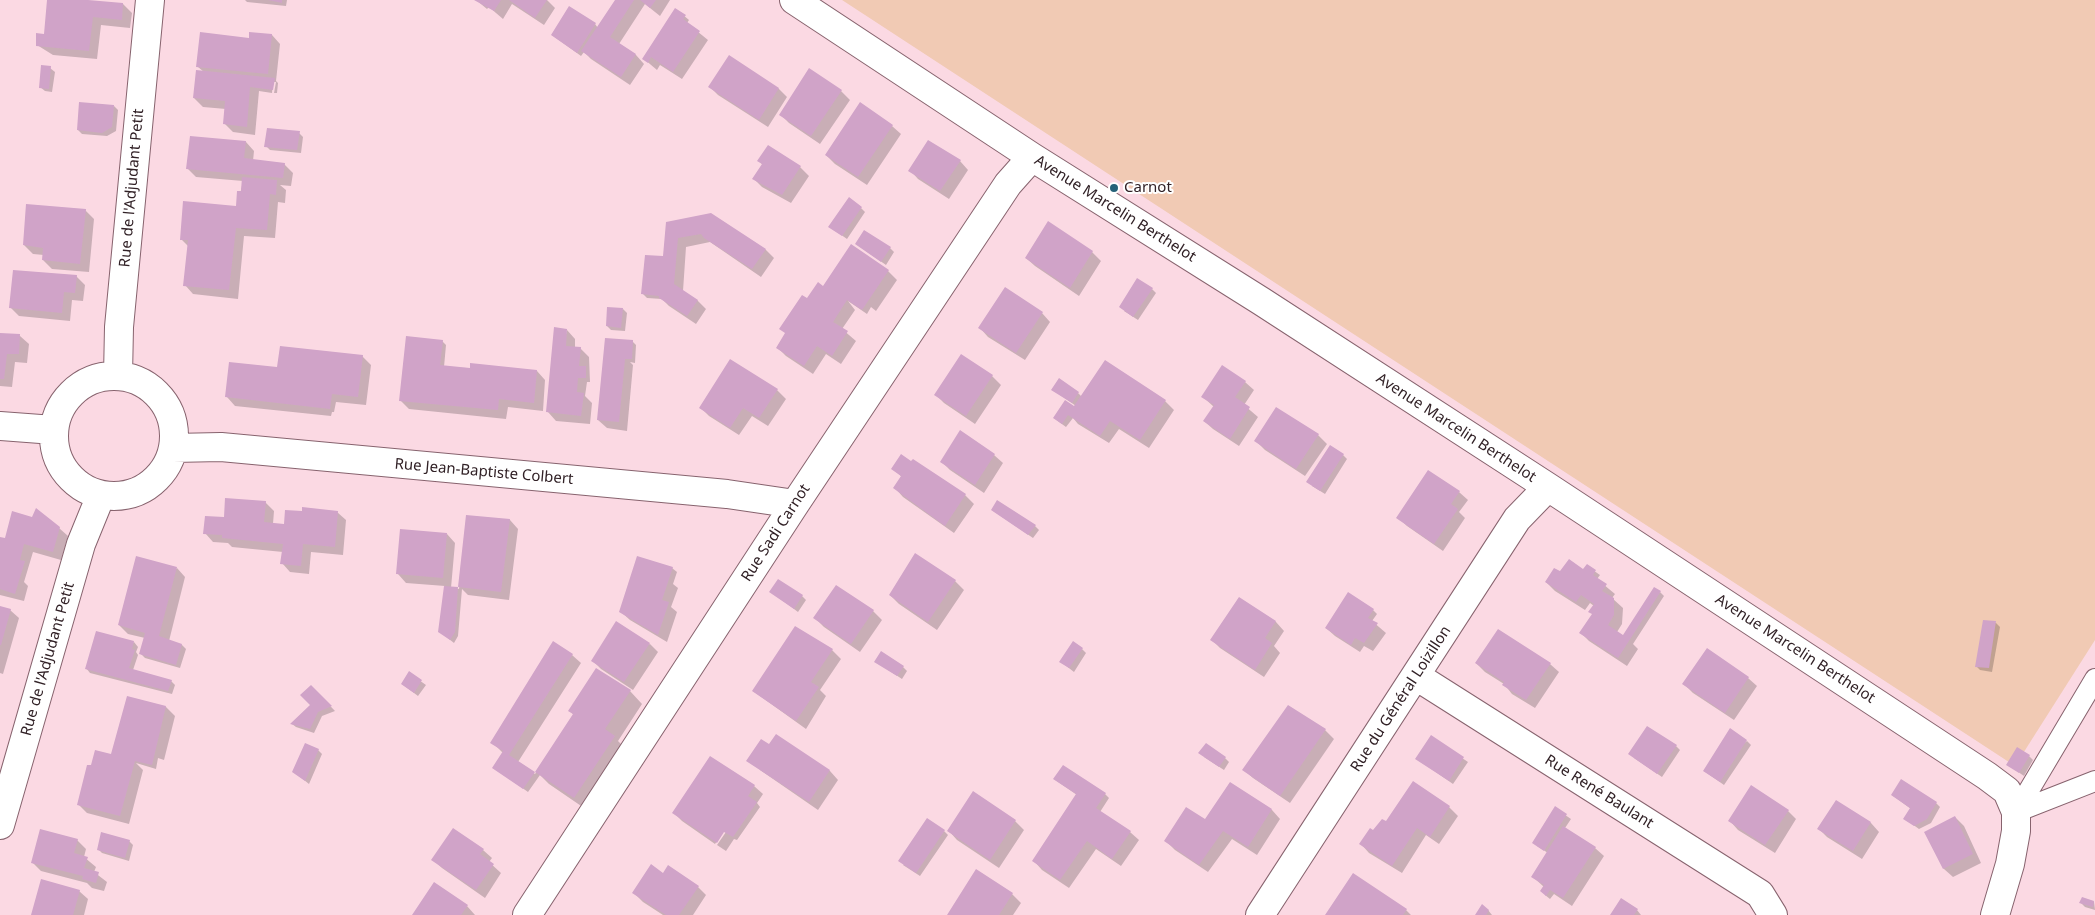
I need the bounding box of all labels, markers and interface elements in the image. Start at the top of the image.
street label: Rue de l'Adjudant Petit [116,108,148,268]
street label: Avenue Marcelin Berthelot [1031,152,1199,266]
place label: Carnot [1124,179,1172,197]
marker: Carnot [1108,182,1120,194]
street label: Avenue Marcelin Berthelot [1373,370,1539,486]
street label: Rue Jean-Baptiste Colbert [394,455,574,489]
street label: Rue Sadi Carnot [738,481,814,585]
street label: Rue de l'Adjudant Petit [17,580,79,738]
street label: Avenue Marcelin Berthelot [1712,591,1878,707]
street label: Rue du Général Loizillon [1347,623,1455,775]
street label: Rue René Baulant [1541,751,1657,833]

